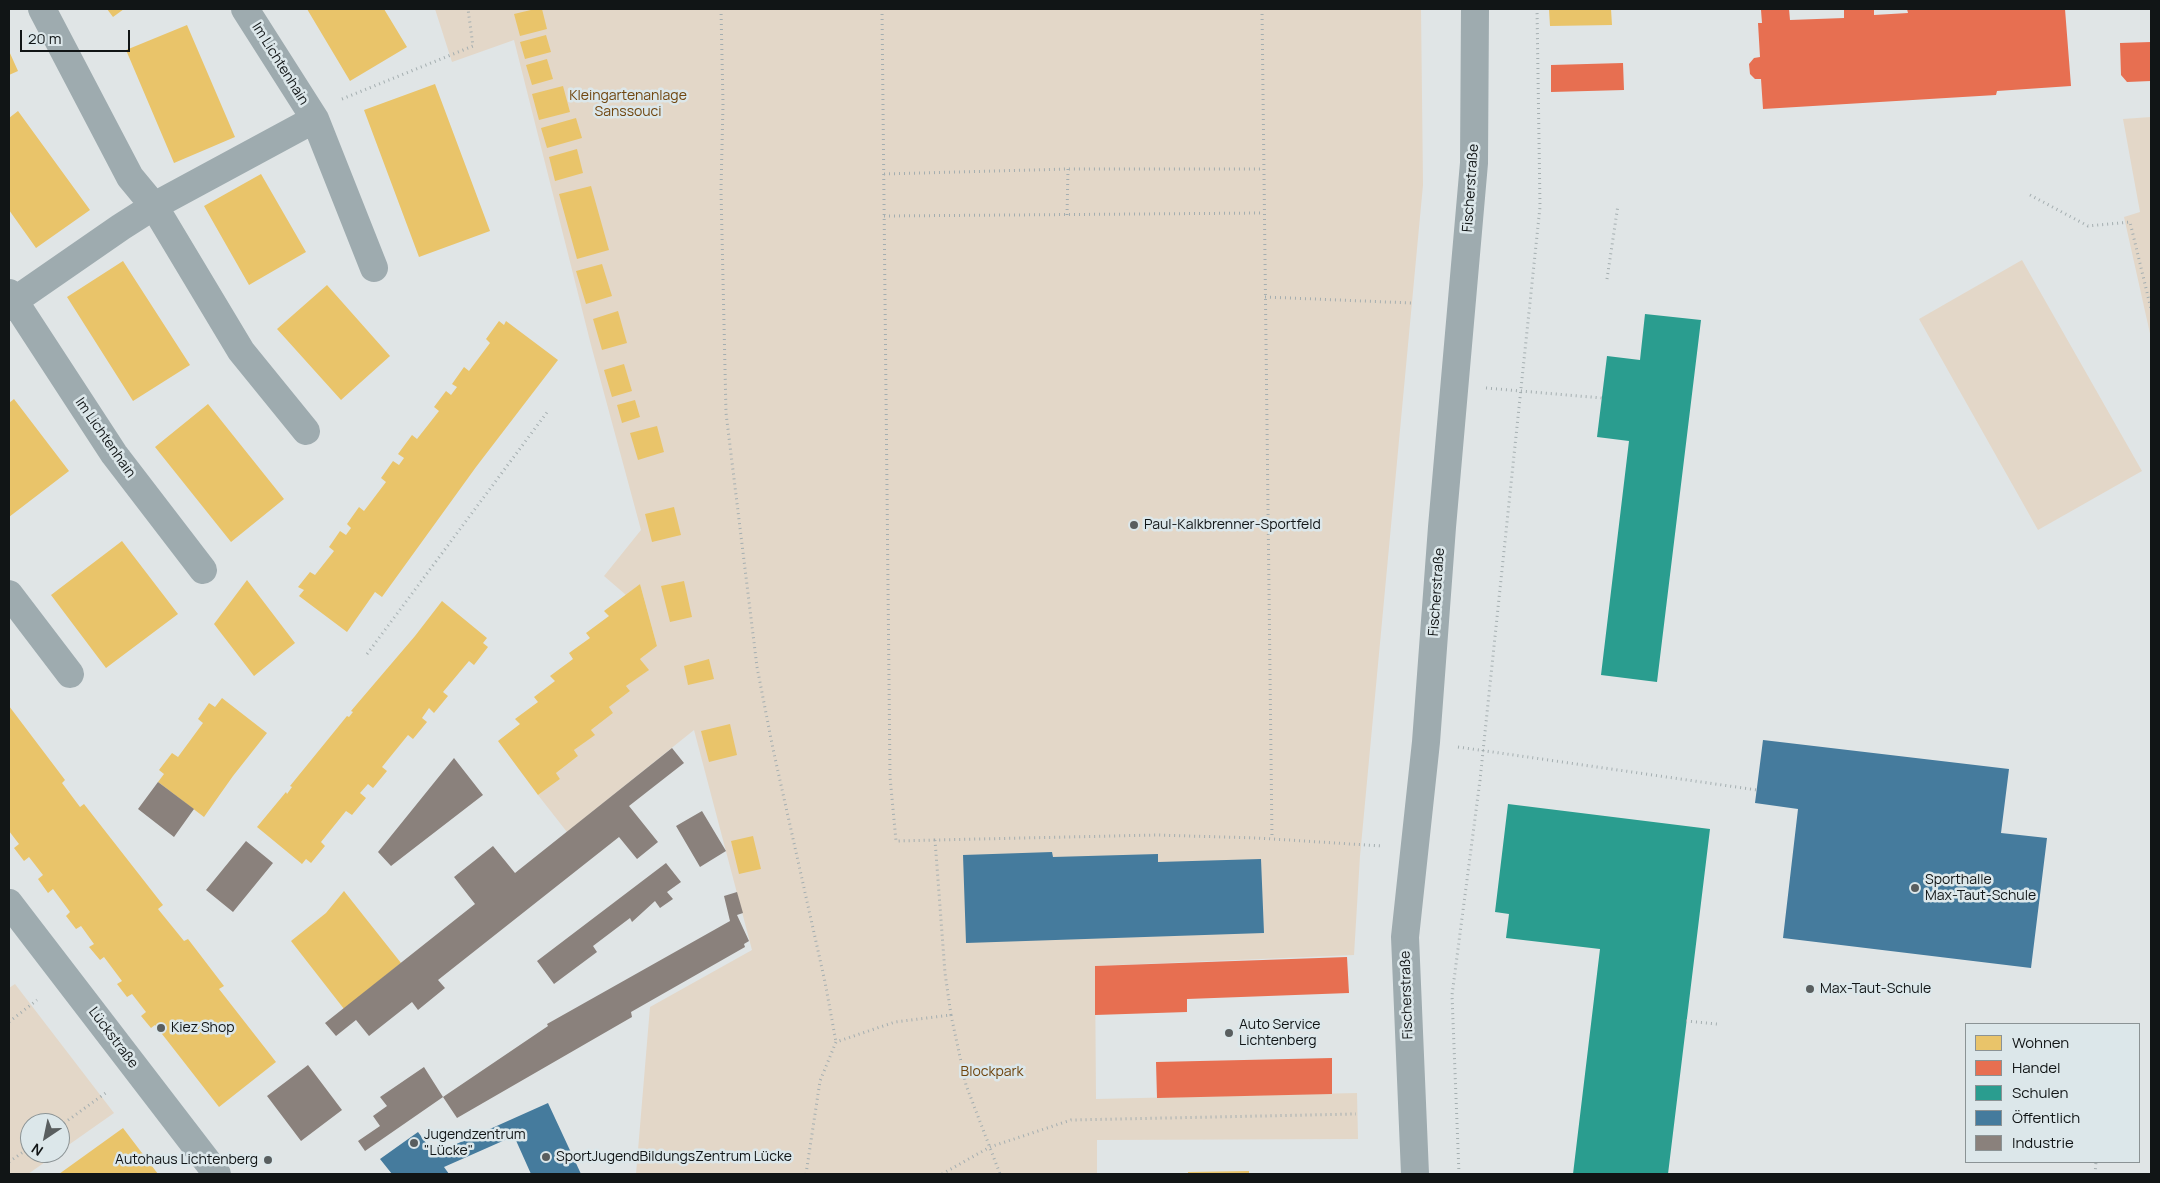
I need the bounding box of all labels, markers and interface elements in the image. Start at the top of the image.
scale bar [22,20,132,52]
street label: Im Lichtenhain [248,20,312,108]
text: 20 m [28,28,61,49]
park label: Kleingartenanlage Sanssouci [569,88,687,120]
street label: Fischerstraße [1460,143,1482,233]
street label: Im Lichtenhain [71,395,139,481]
place label: Paul-Kalkbrenner-Sportfeld [1144,517,1321,533]
marker: Paul-Kalkbrenner-Sportfeld [1128,519,1140,531]
street label: Fischerstraße [1426,547,1448,637]
place label: Sporthalle Max-Taut-Schule [1925,872,2036,904]
marker: Sporthalle Max-Taut-Schule [1909,882,1921,894]
street label: Fischerstraße [1397,950,1417,1040]
place label: Max-Taut-Schule [1820,981,1931,997]
marker: Max-Taut-Schule [1804,983,1816,995]
street label: Lückstraße [85,1004,141,1072]
place label: Auto Service Lichtenberg [1239,1017,1321,1050]
place label: Kiez Shop [171,1020,234,1036]
marker: Kiez Shop [155,1022,167,1034]
legend [1965,1023,2140,1163]
marker: Auto Service Lichtenberg [1223,1027,1235,1039]
text: Wohnen [2012,1032,2069,1053]
text: Handel [2012,1057,2061,1078]
park label: Blockpark [961,1064,1023,1080]
text: Schulen [2012,1082,2068,1103]
text: Öffentlich [2012,1107,2080,1128]
north arrow [20,1113,70,1163]
place label: Jugendzentrum "Lücke" [424,1127,526,1160]
text: Industrie [2012,1132,2074,1153]
marker: Jugendzentrum "Lücke" [408,1137,420,1149]
text: N [27,1139,46,1161]
place label: SportJugendBildungsZentrum Lücke [556,1149,792,1165]
marker: SportJugendBildungsZentrum Lücke [540,1151,552,1163]
place label: Autohaus Lichtenberg [115,1152,258,1168]
marker: Autohaus Lichtenberg [262,1154,274,1166]

